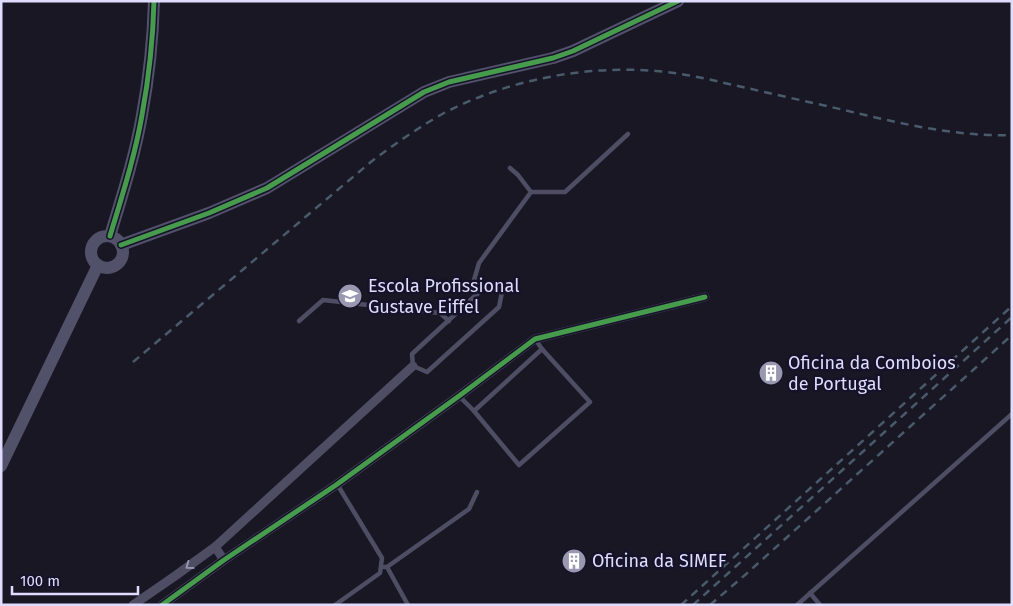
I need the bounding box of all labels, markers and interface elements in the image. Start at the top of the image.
place label: Escola Profissional Gustave Eiffel [368,275,519,318]
school or university icon: Escola Profissional Gustave Eiffel [337,283,363,309]
place label: Oficina da Comboios de Portugal [788,352,956,395]
building icon: Oficina da Comboios de Portugal [758,360,784,386]
building icon: Oficina da SIMEF [561,548,587,574]
place label: Oficina da SIMEF [592,550,727,572]
one-way arrow [186,561,195,569]
scale bar [12,564,139,596]
text: 100 m [20,572,60,590]

